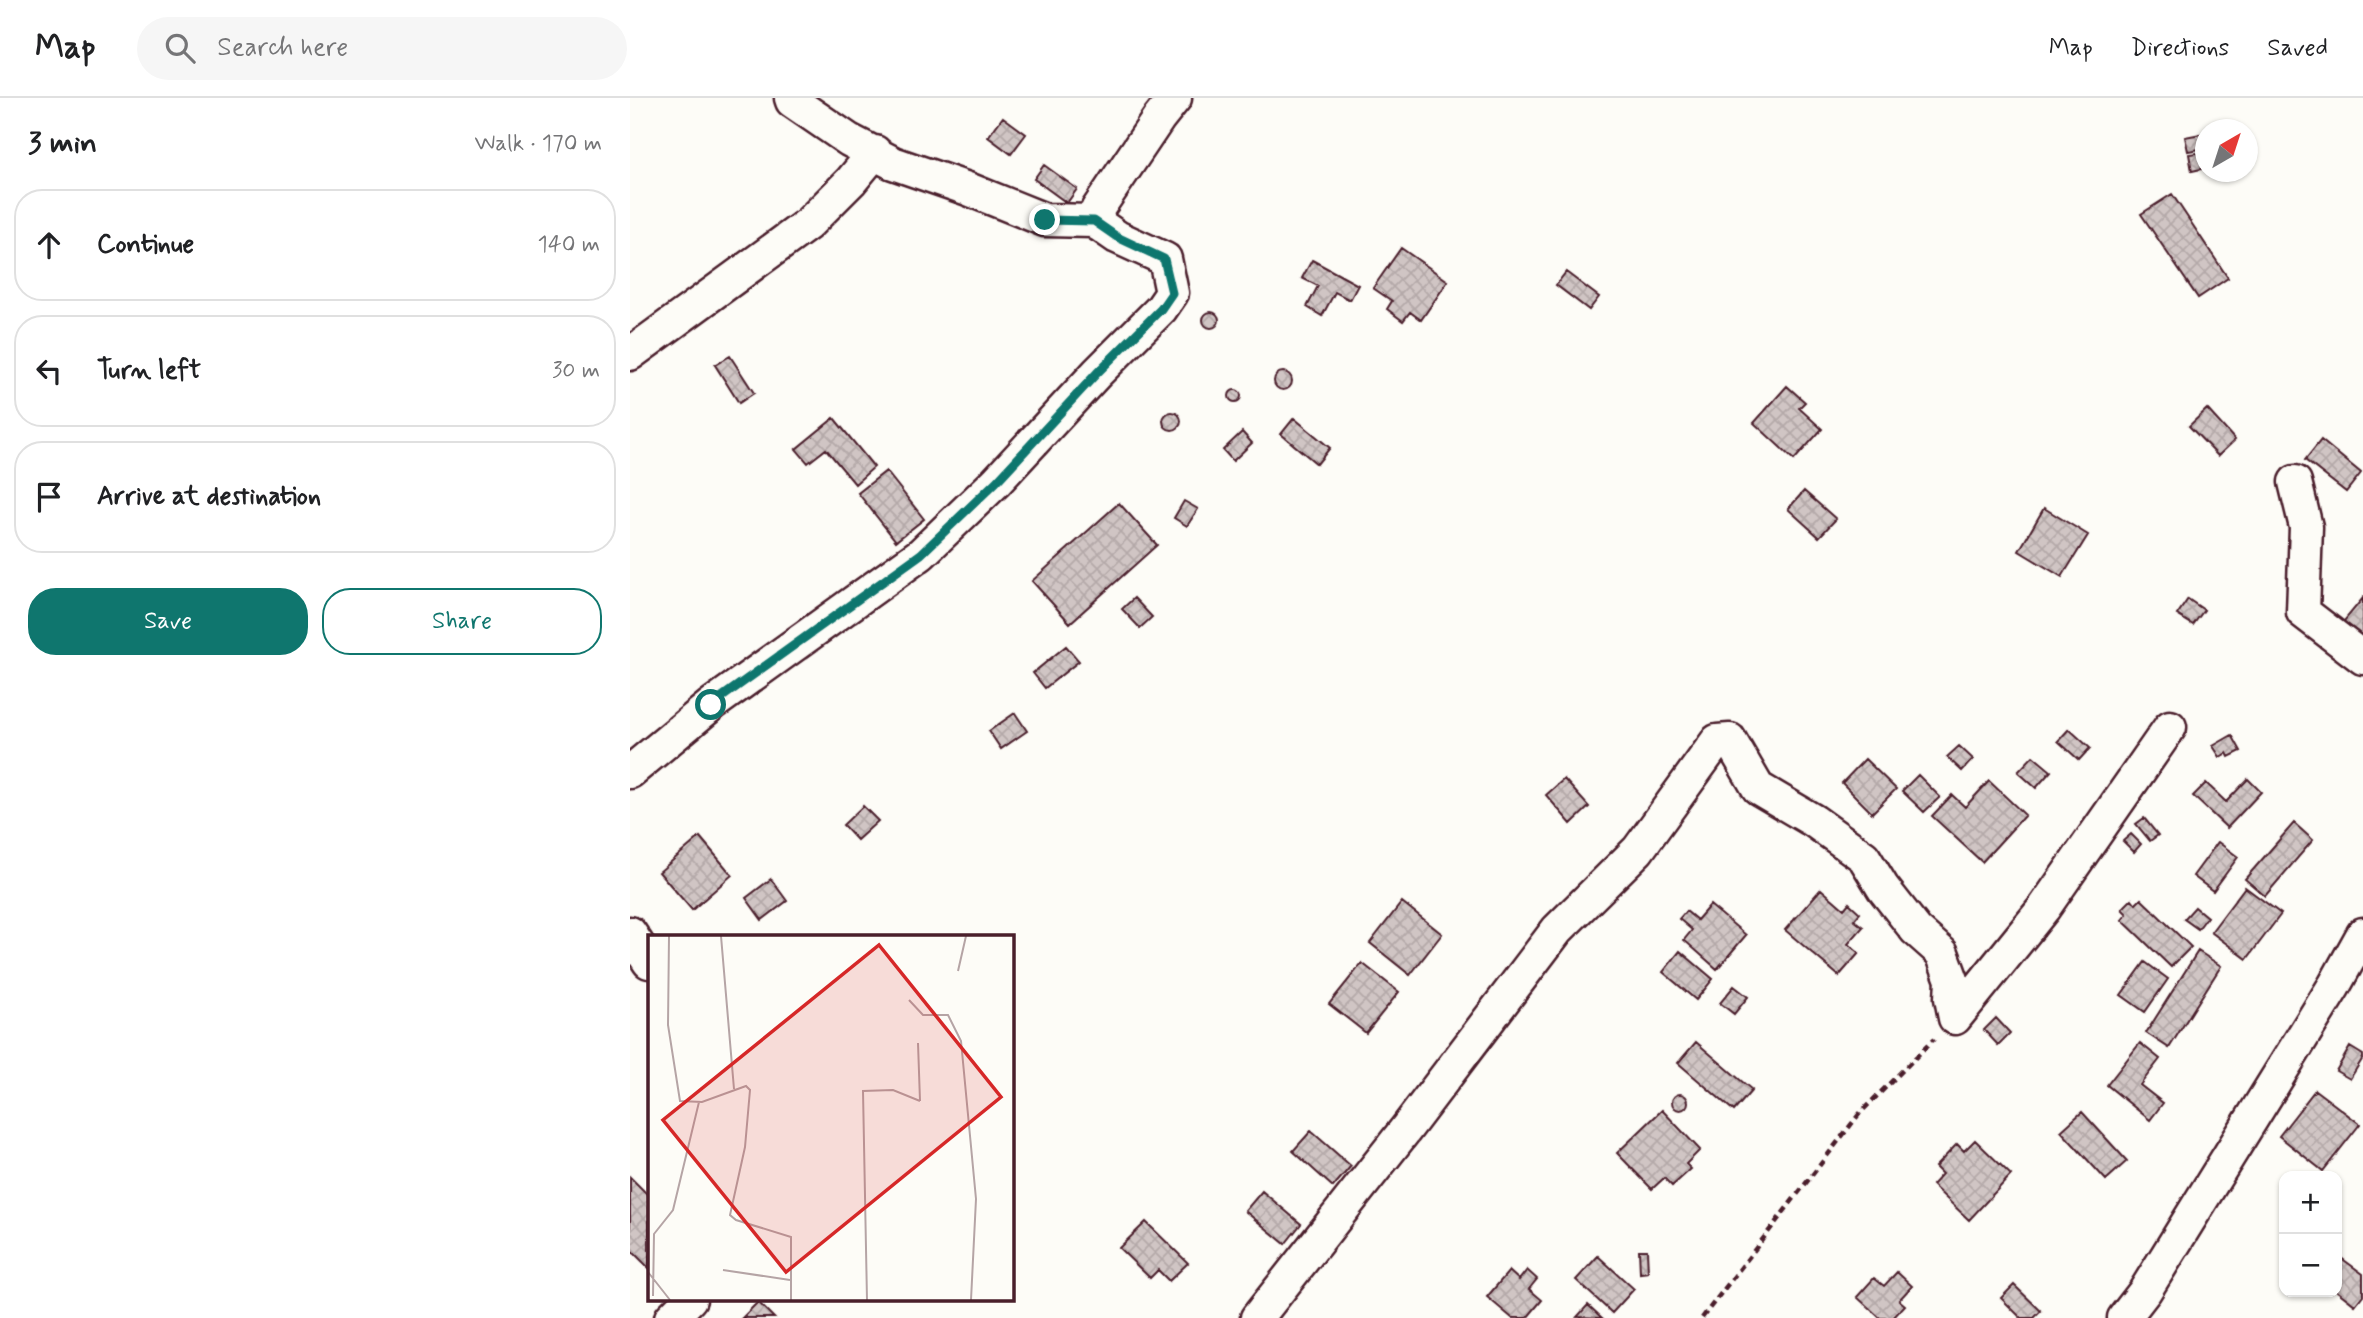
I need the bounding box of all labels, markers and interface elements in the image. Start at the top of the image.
search box [137,17,627,80]
text: Map [35,26,95,70]
icon: search [161,29,199,67]
text: Search here [217,31,348,65]
text: Map [2049,33,2093,64]
text: Directions [2131,33,2229,64]
text: Saved [2267,33,2328,64]
north arrow [2195,119,2258,182]
text: 3 min [28,124,97,163]
text: Walk · 170 m [474,129,602,159]
route end [1029,204,1060,235]
icon: ahead [30,226,68,264]
text: Continue [97,228,194,262]
text: 140 m [537,230,600,260]
icon: left [30,352,68,390]
text: Turn left [97,354,201,388]
text: 30 m [552,356,600,386]
icon: arrive [30,478,68,516]
text: Arrive at destination [97,480,321,514]
button: Save [28,588,308,655]
button: Share [322,588,602,655]
route start [695,689,726,720]
inset map [648,935,1013,1300]
map controls [2279,1171,2342,1297]
button: + [2279,1171,2342,1234]
button: − [2279,1234,2342,1297]

